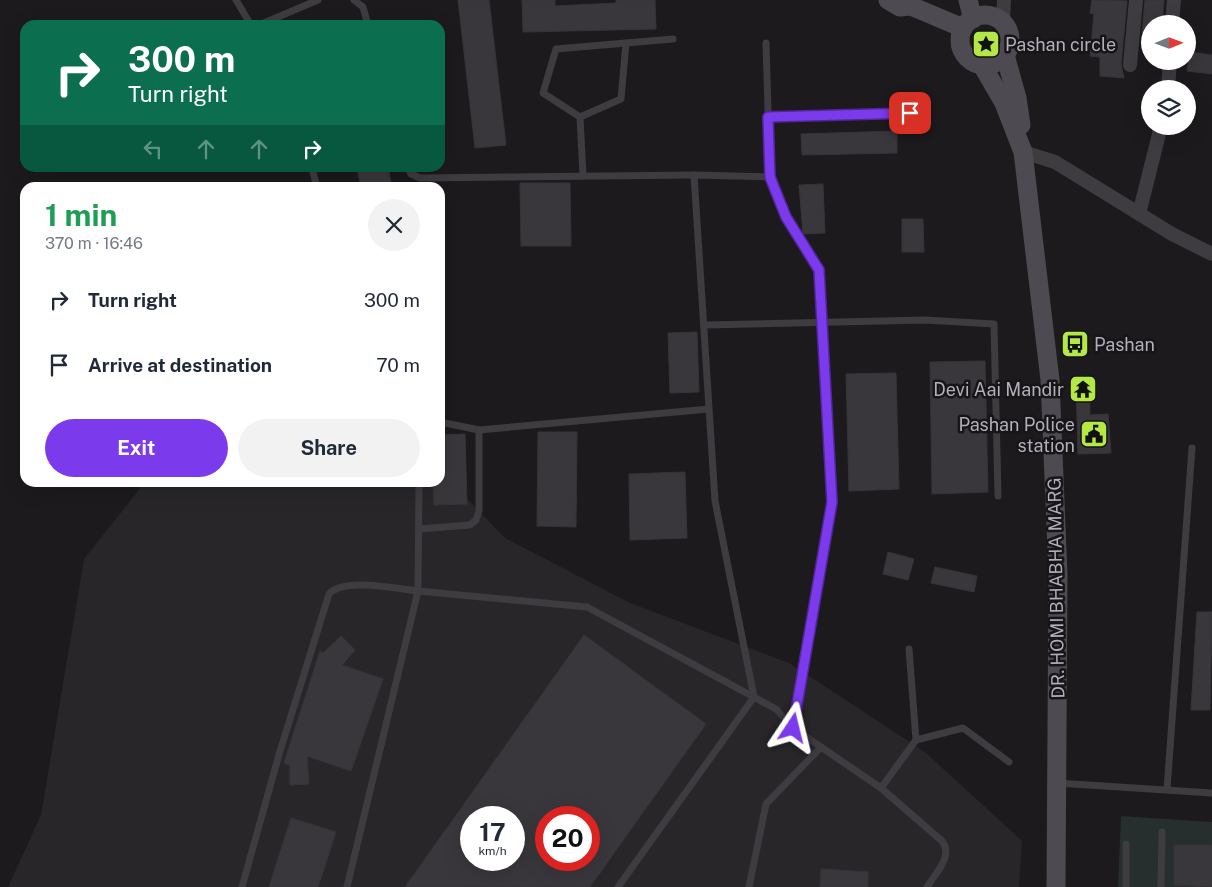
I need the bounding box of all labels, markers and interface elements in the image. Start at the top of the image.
north arrow [1141,15,1196,70]
map controls [1141,15,1196,135]
place icon: Pashan circle [971,29,1001,59]
place label: Pashan circle [1005,34,1116,55]
text: 300 m [128,39,235,80]
icon: right [45,40,110,105]
button: layers [1141,80,1196,135]
text: Turn right [128,81,228,107]
pin [889,92,931,134]
icon: arrive [896,99,924,127]
icon: left [139,135,167,163]
icon: ahead [192,135,220,163]
icon: ahead [245,135,273,163]
icon: right [298,135,326,163]
text: 1 min [45,197,117,233]
button: close [368,199,420,251]
text: 370 m · 16:46 [45,234,143,253]
icon: right [45,286,73,314]
text: Turn right [88,289,177,311]
text: 300 m [364,289,420,311]
bus stop icon: Pashan [1060,329,1090,359]
place label: Pashan [1094,334,1155,355]
icon: arrive [45,351,73,379]
text: Arrive at destination [88,354,272,376]
text: 70 m [376,354,420,376]
temple icon: Devi Aai Mandir [1068,374,1098,404]
place label: Devi Aai Mandir [933,379,1064,400]
place label: Pashan Police station [958,414,1075,456]
button: Exit [45,419,228,477]
button: Share [238,419,420,477]
public building icon: Pashan Police station [1079,419,1109,449]
street label: DR. HOMI BHABHA MARG [1044,477,1068,699]
position arrow [766,701,818,753]
speed limit sign: 20 [535,806,600,871]
text: 17 [479,817,506,847]
text: km/h [478,844,507,858]

